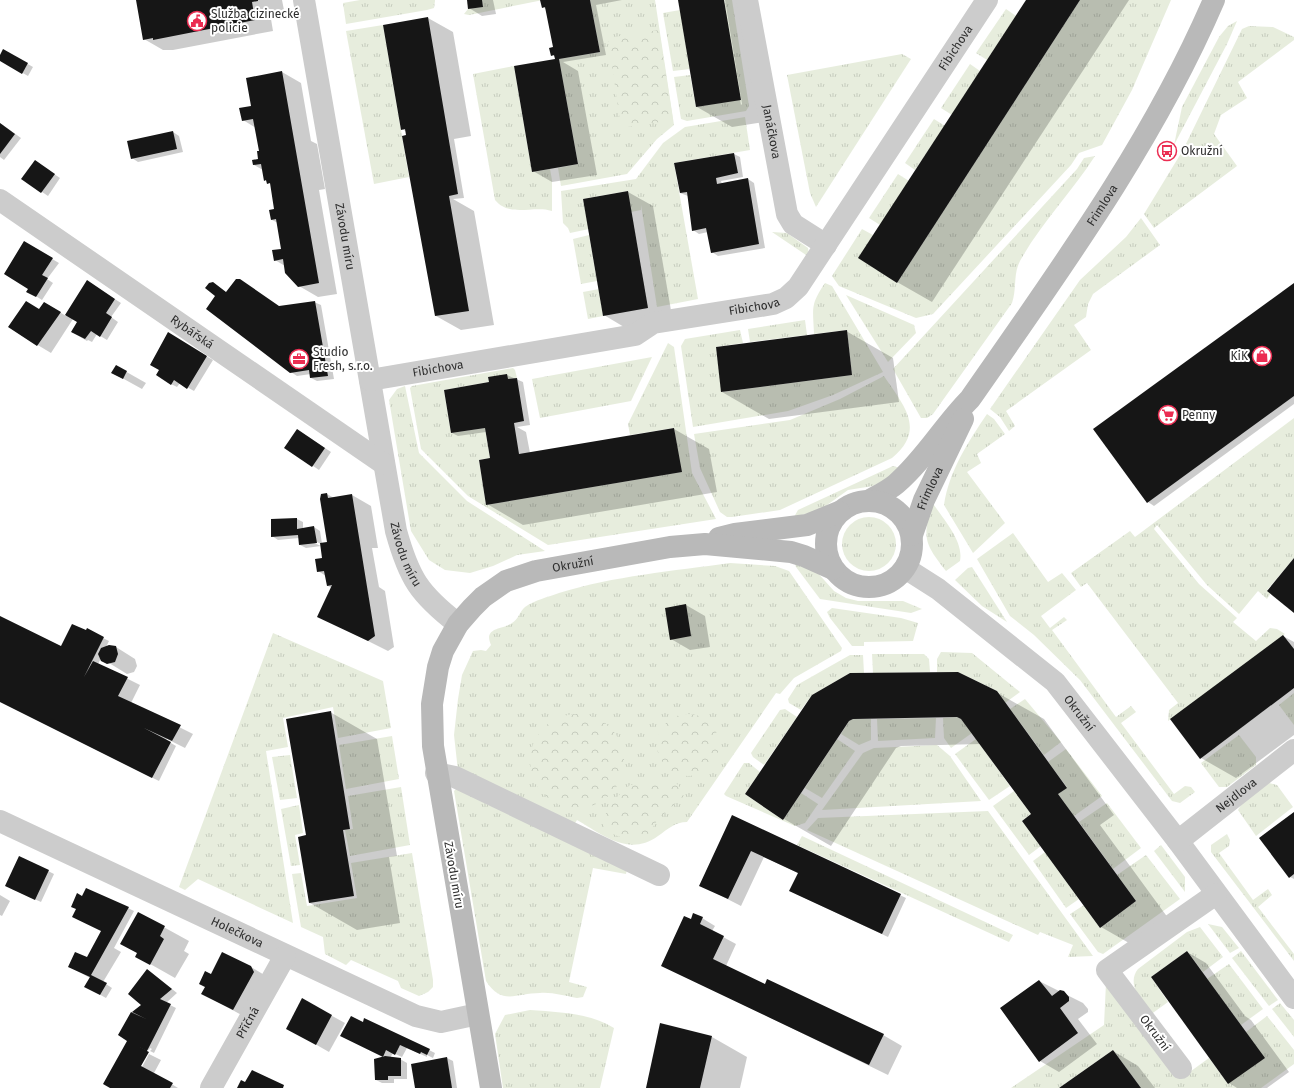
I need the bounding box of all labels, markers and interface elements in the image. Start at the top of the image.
place label: Služba cizinecké policie [211,7,300,35]
public building icon: Služba cizinecké policie [186,10,208,32]
street label: Fibichova [936,22,976,73]
street label: Janáčkova [760,104,784,160]
bus stop icon: Okružní [1156,140,1178,162]
place label: Okružní [1181,144,1223,158]
street label: Frimlova [1084,182,1121,229]
street label: Závodu míru [332,202,358,271]
street label: Fibichova [728,295,782,318]
street label: Rybářská [168,312,216,352]
place label: Studio Fresh, s.r.o. [313,345,373,373]
shop icon: KiK [1251,345,1273,367]
office icon: Studio Fresh, s.r.o. [288,348,310,370]
place label: KiK [1230,349,1249,363]
street label: Fibichova [412,357,465,380]
supermarket icon: Penny [1157,404,1179,426]
place label: Penny [1182,408,1215,422]
street label: Frimlova [914,464,946,512]
street label: Závodu míru [388,521,424,589]
street label: Okružní [551,554,595,575]
street label: Okružní [1061,692,1098,734]
street label: Nejdlova [1213,775,1259,816]
street label: Závodu míru [441,840,467,910]
street label: Holečkova [209,914,266,950]
street label: Příčná [233,1004,262,1041]
street label: Okružní [1137,1012,1174,1054]

